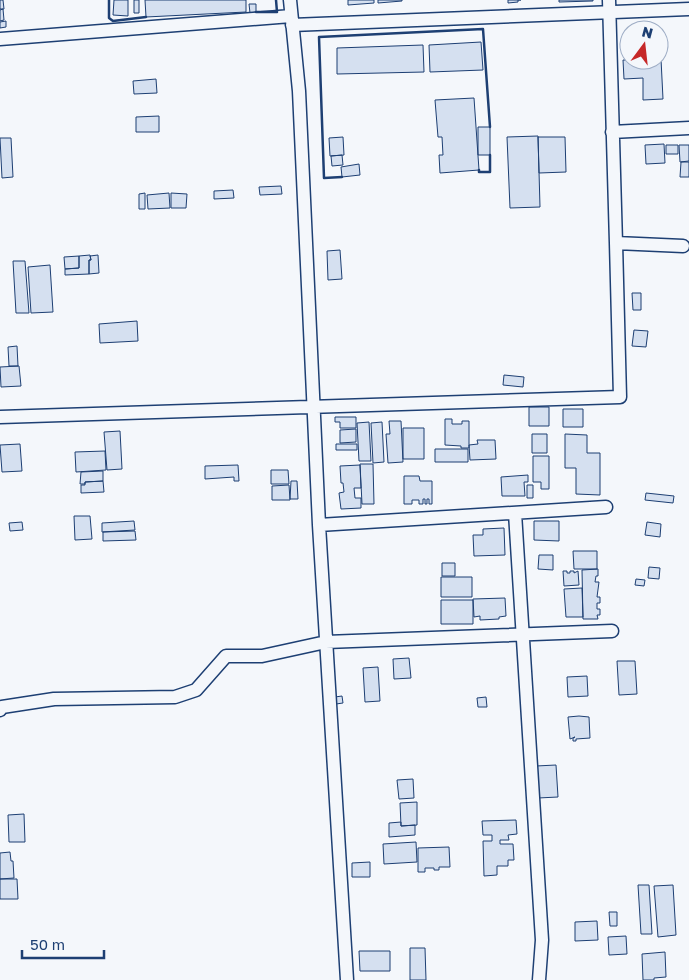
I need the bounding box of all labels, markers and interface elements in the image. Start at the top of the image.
north arrow [619,20,669,70]
text: N [640,22,655,42]
scale bar [22,928,105,960]
text: 50 m [30,935,65,953]

